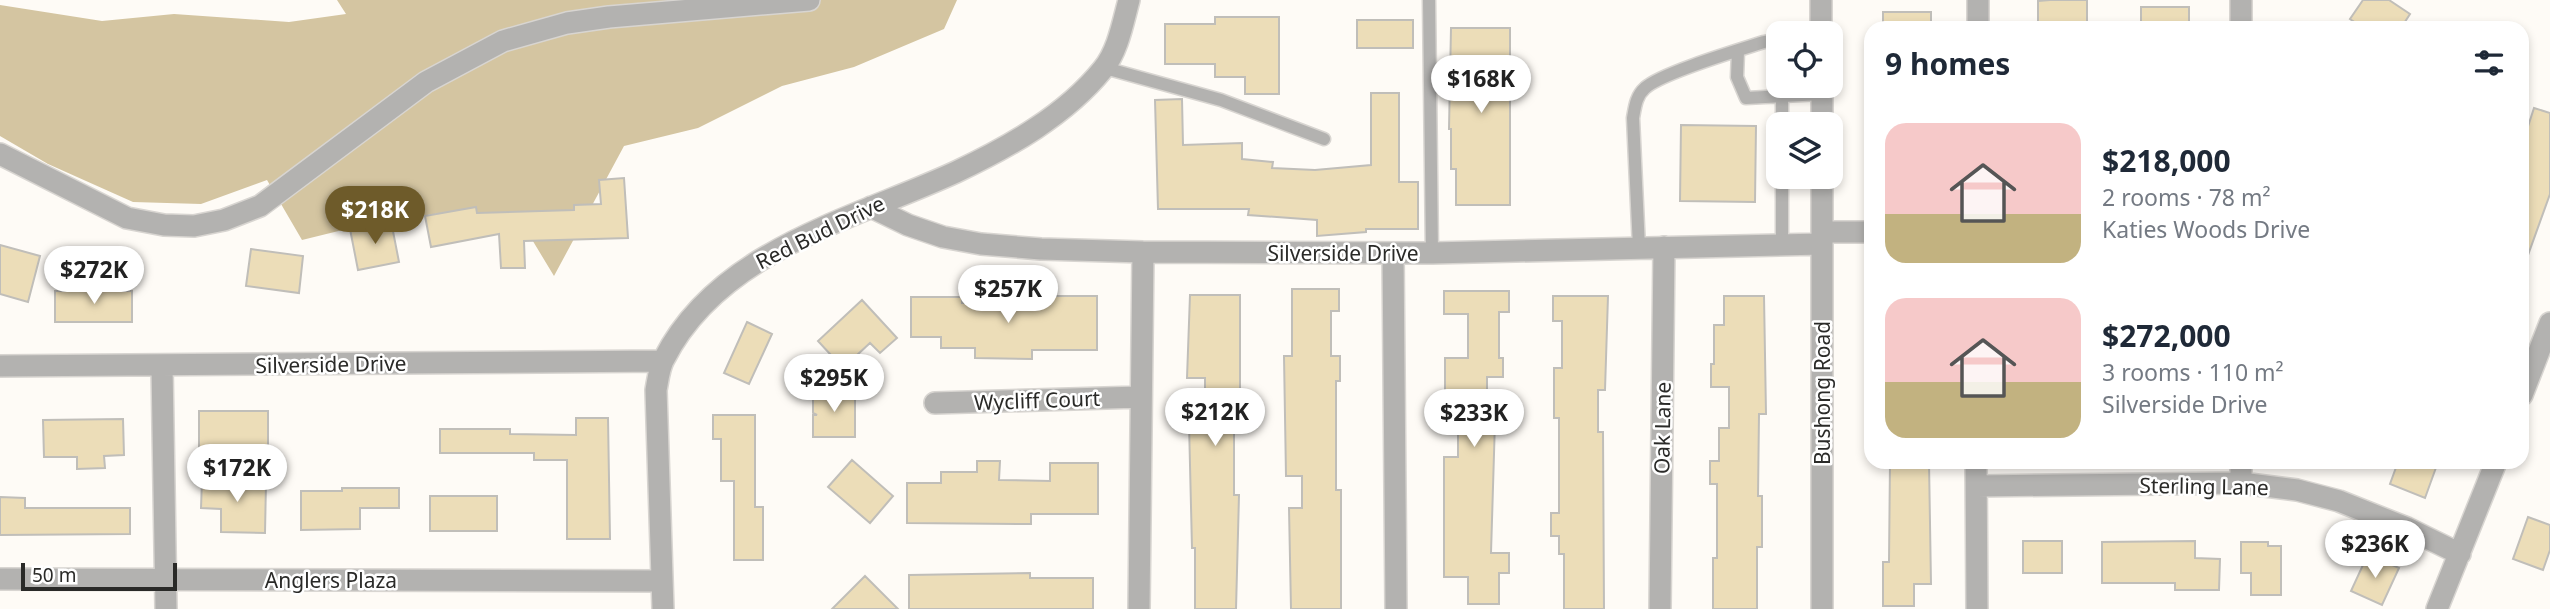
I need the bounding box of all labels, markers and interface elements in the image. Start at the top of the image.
map controls [1766,21,1843,189]
button: locate [1766,21,1843,98]
text: 9 homes [1885,43,2010,84]
icon: filters [2470,44,2508,82]
pin: $168K [1432,55,1530,115]
text: $168K [1447,62,1515,94]
button: layers [1766,112,1843,189]
text: $218,000 [2102,140,2231,181]
icon: home [1941,151,2025,235]
text: 2 rooms · 78 m² [2102,181,2271,213]
pin: $218K [326,187,424,246]
street label: Red Bud Drive [751,189,889,275]
text: $218K [341,193,409,225]
text: Katies Woods Drive [2102,213,2310,245]
street label: Silverside Drive [1267,239,1419,267]
pin: $272K [45,246,143,306]
text: $272K [60,253,128,285]
pin: $257K [959,266,1057,325]
text: $257K [974,272,1042,304]
text: $272,000 [2102,315,2231,356]
street label: Bushong Road [1808,321,1836,465]
icon: home [1941,326,2025,410]
street label: Silverside Drive [255,349,407,379]
pin: $295K [785,354,883,414]
text: 3 rooms · 110 m² [2102,356,2284,388]
text: $295K [800,361,868,393]
street label: Oak Lane [1647,382,1677,474]
street label: Wycliff Court [973,384,1101,416]
pin: $212K [1166,388,1264,448]
text: Silverside Drive [2102,388,2268,420]
pin: $233K [1425,390,1523,449]
text: $212K [1181,395,1249,427]
text: $233K [1440,396,1508,428]
pin: $172K [188,444,286,504]
text: $172K [203,451,271,483]
street label: Sterling Lane [2139,471,2269,501]
pin: $236K [2326,520,2424,580]
text: $236K [2341,527,2409,559]
scale bar [21,560,177,592]
text: 50 m [32,562,76,588]
street label: Anglers Plaza [265,566,397,594]

